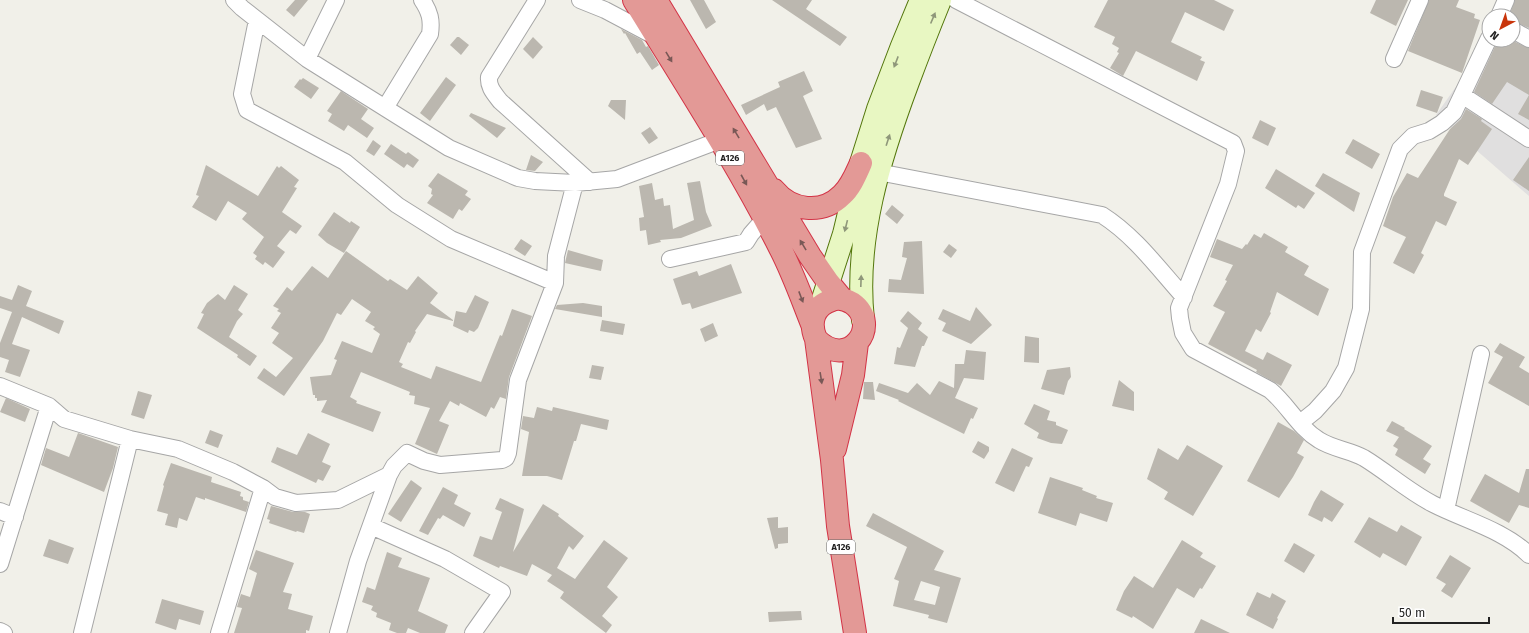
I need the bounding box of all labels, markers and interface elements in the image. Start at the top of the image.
north arrow [1481,8,1521,48]
one-way arrow [930,11,936,23]
text: N [1488,28,1502,42]
one-way arrow [665,52,673,62]
one-way arrow [892,56,898,68]
one-way arrow [733,127,740,139]
one-way arrow [885,133,891,145]
road number: A126 [716,151,744,165]
one-way arrow [740,174,747,186]
one-way arrow [842,220,848,232]
one-way arrow [799,239,806,251]
one-way arrow [858,275,865,287]
one-way arrow [799,291,805,303]
one-way arrow [818,372,824,384]
road number: A126 [827,540,855,554]
scale bar [1393,599,1489,625]
text: 50 m [1399,606,1425,620]

